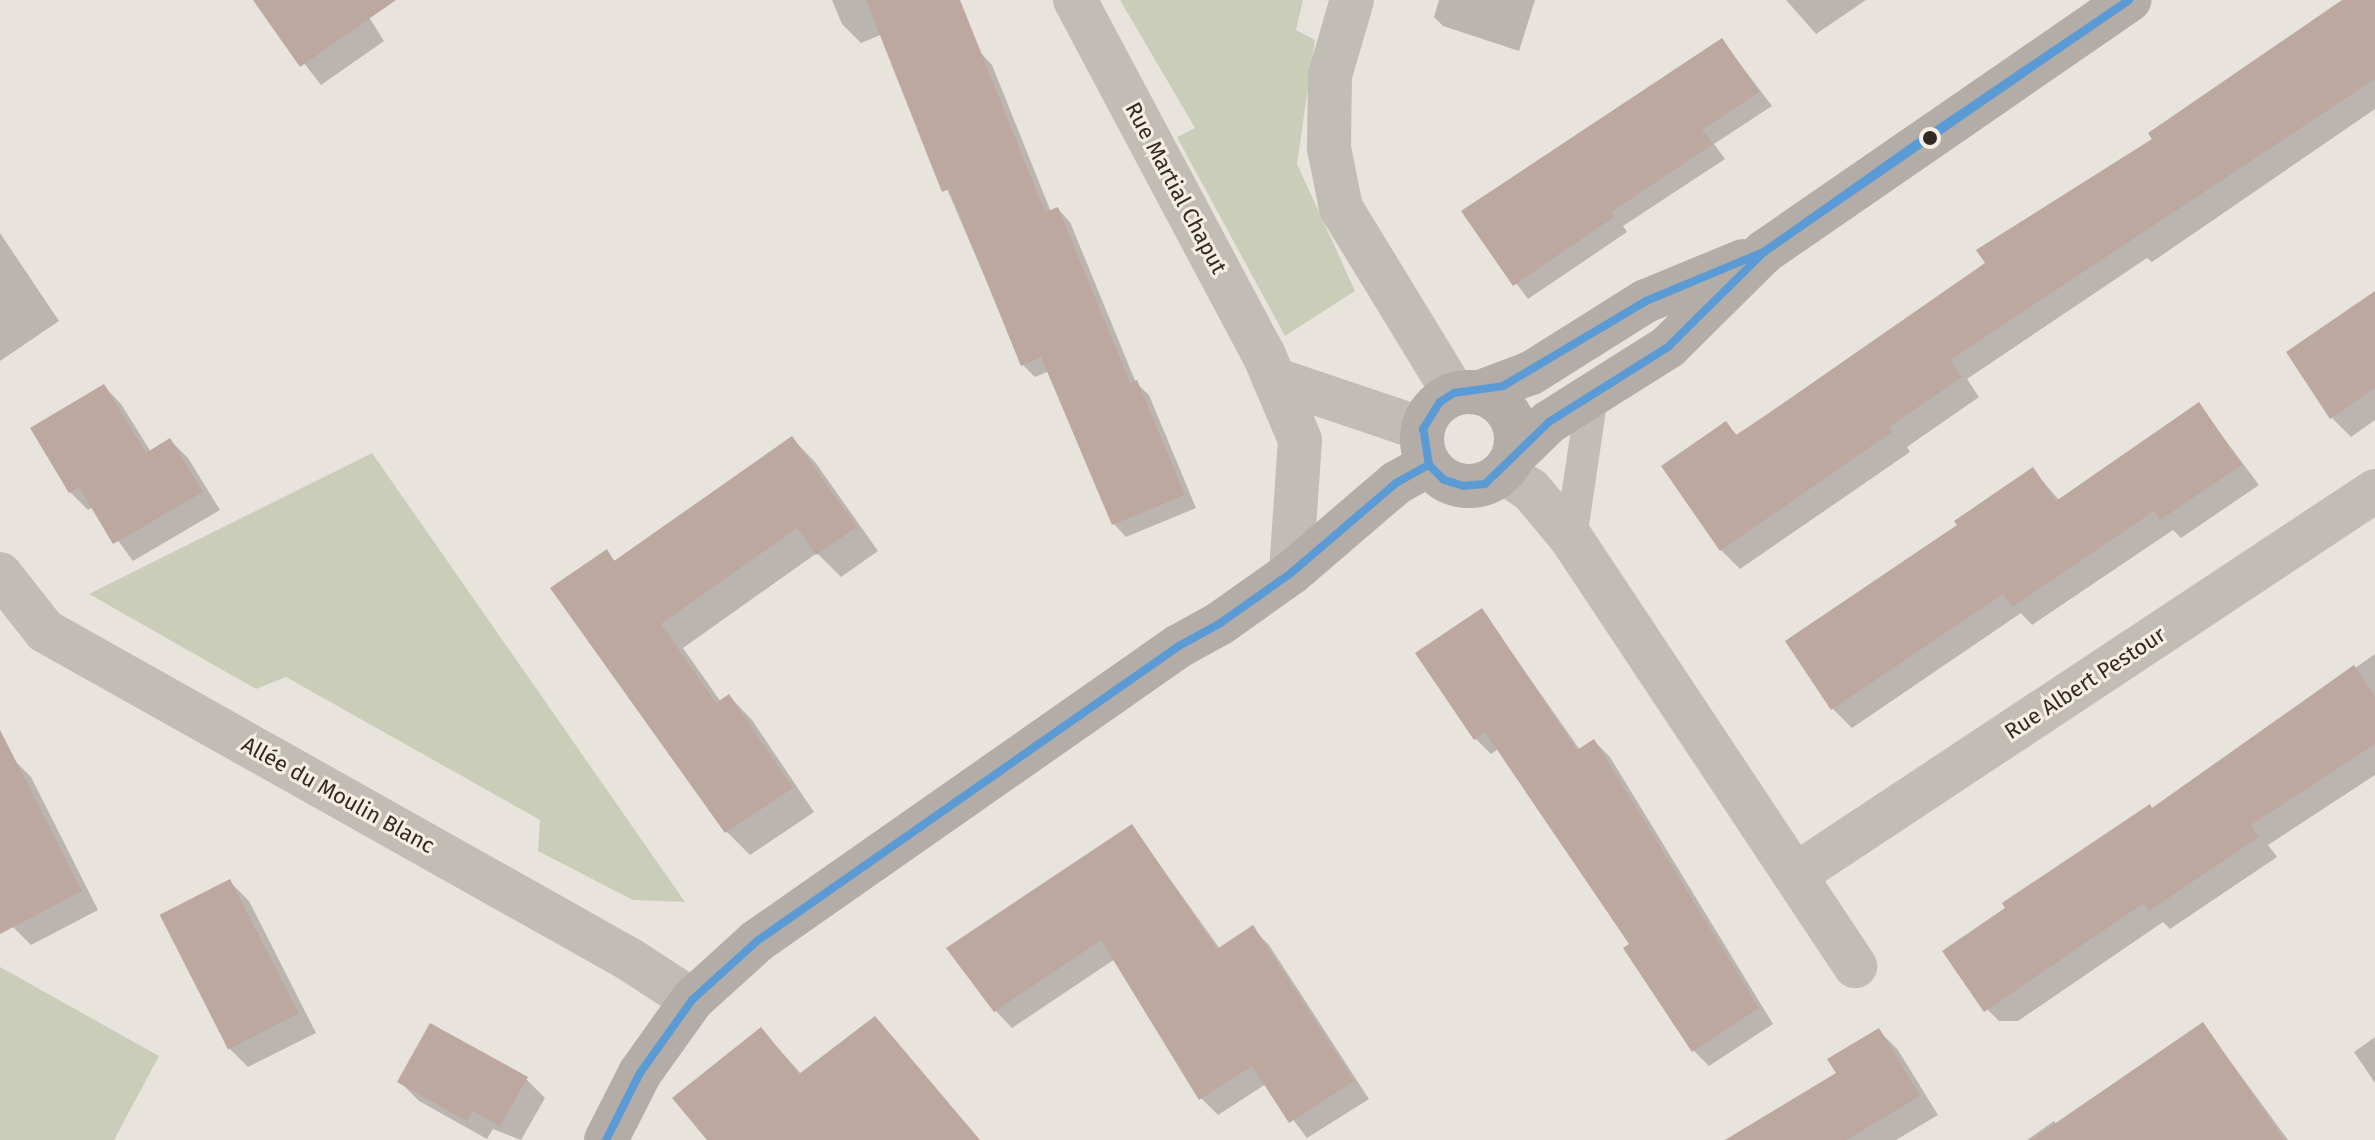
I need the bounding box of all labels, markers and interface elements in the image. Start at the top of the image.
street label: Rue Martial Chaput [1120,98,1232,278]
unlabelled marker [1922,130,1938,146]
street label: Rue Albert Pestour [2000,621,2170,745]
street label: Allée du Moulin Blanc [237,731,439,859]

